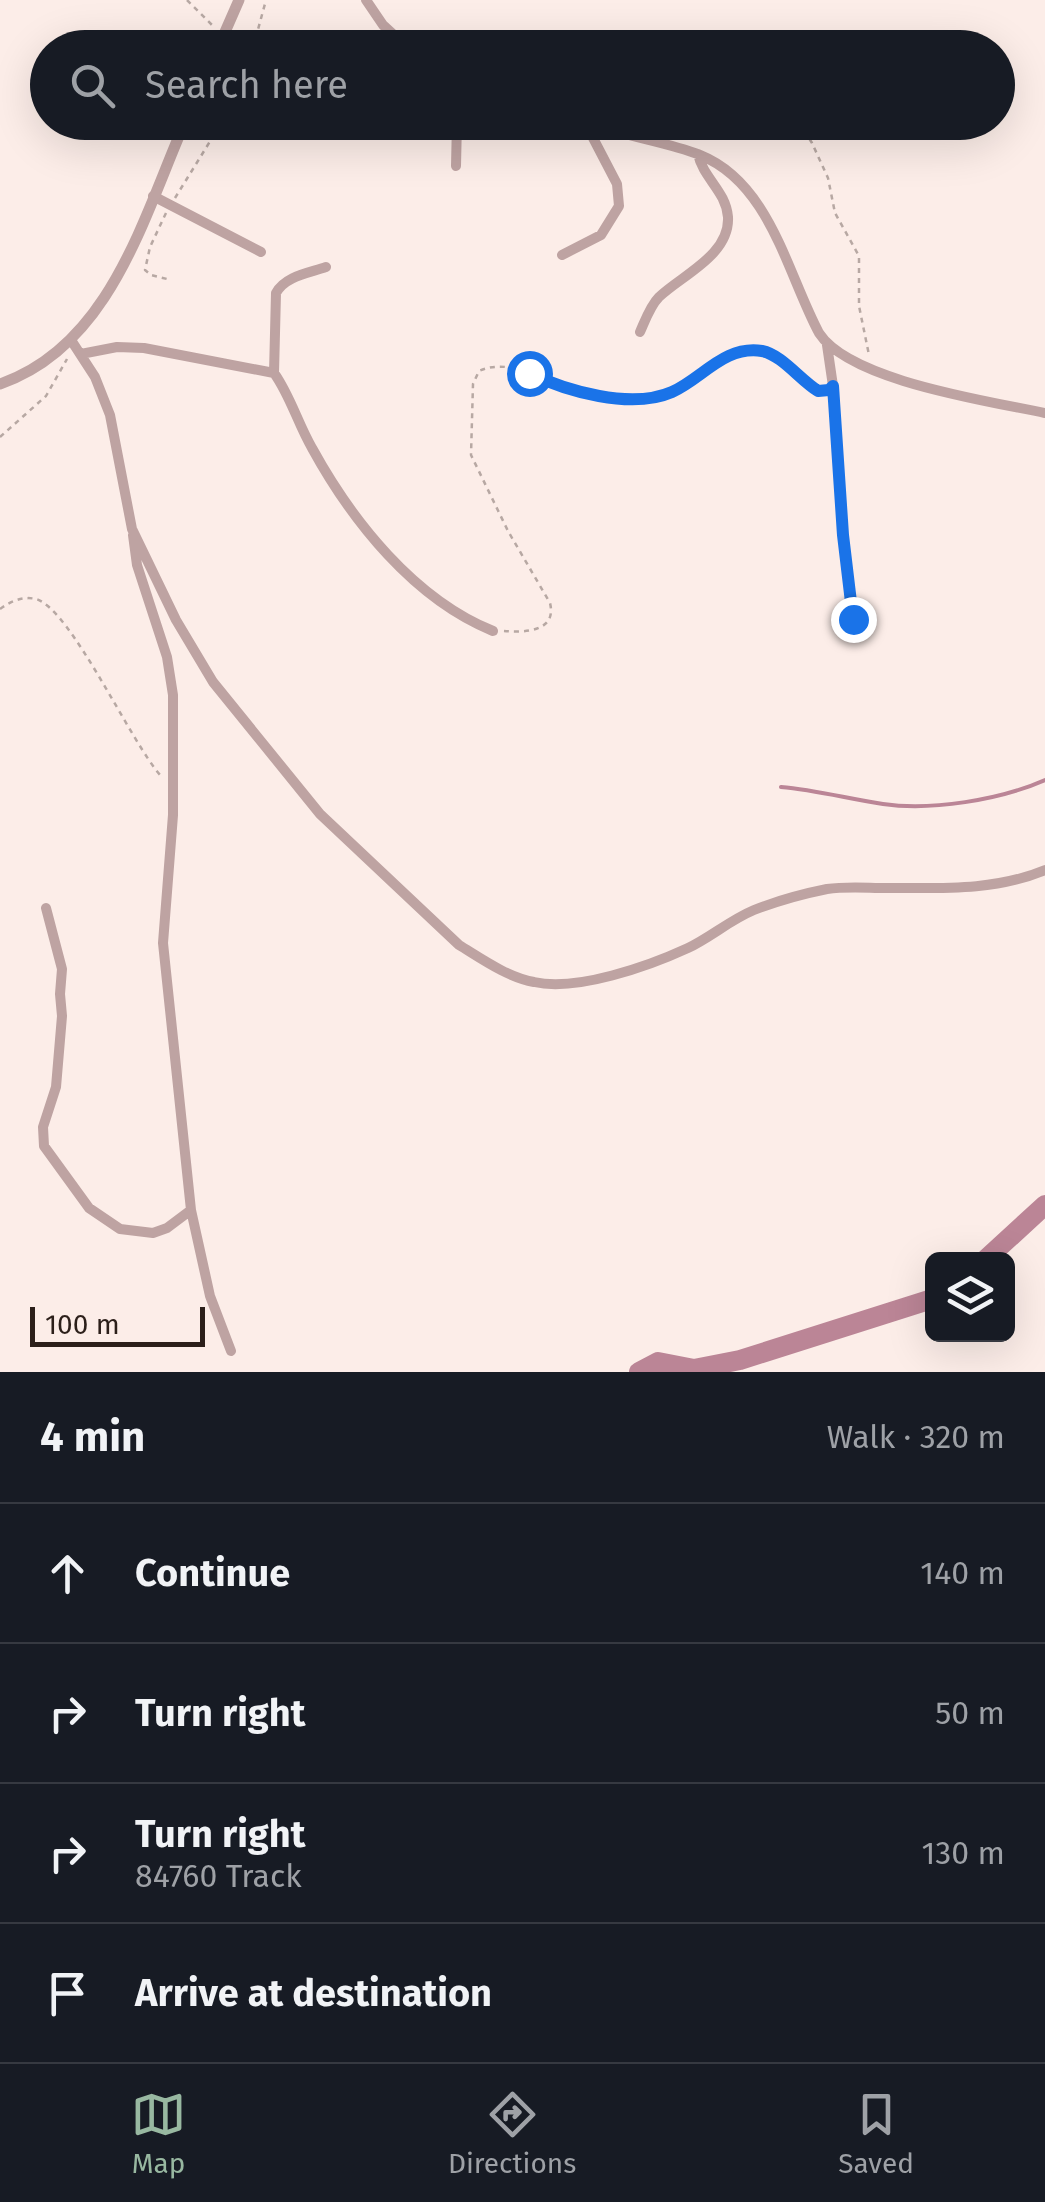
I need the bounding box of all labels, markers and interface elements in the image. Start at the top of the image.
search box [30,30,1015,140]
icon: search [65,58,120,113]
text: Search here [145,62,348,108]
route start [507,351,553,397]
route end [831,597,877,643]
map controls [925,1252,1015,1342]
button: layers [925,1252,1015,1342]
scale bar [30,1302,205,1346]
text: 100 m [45,1308,120,1341]
text: 4 min [40,1412,145,1462]
text: Walk · 320 m [827,1418,1005,1456]
icon: ahead [40,1546,95,1601]
text: Continue [135,1550,290,1596]
text: 140 m [920,1554,1005,1592]
icon: right [40,1686,95,1741]
text: Turn right [135,1690,305,1736]
text: 50 m [935,1694,1005,1732]
text: Turn right [135,1811,305,1857]
icon: right [40,1826,95,1881]
text: 130 m [921,1834,1005,1872]
text: 84760 Track [135,1857,302,1895]
icon: arrive [40,1966,95,2021]
text: Arrive at destination [135,1970,492,2016]
tab: Map [131,2087,186,2180]
tab: Directions [448,2087,576,2180]
tab: Saved [838,2087,914,2180]

